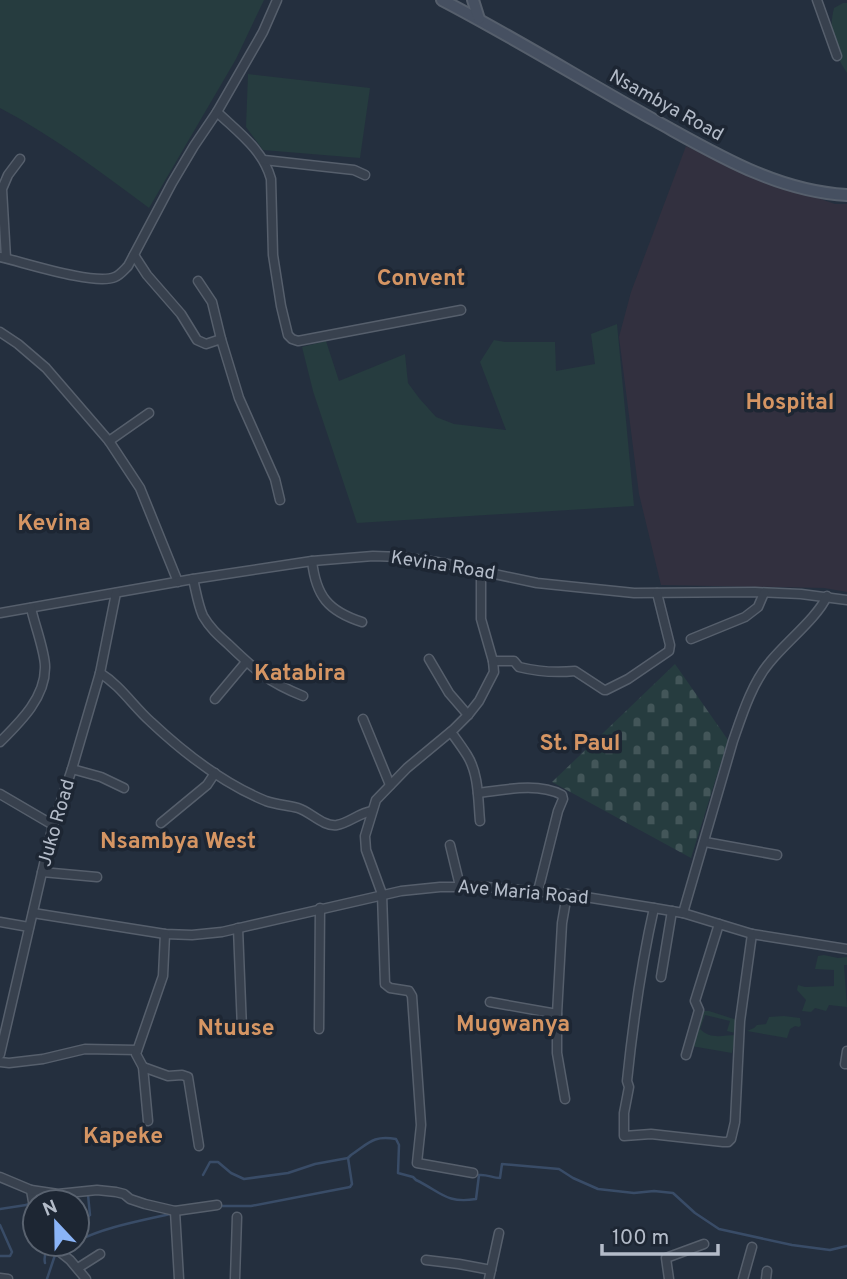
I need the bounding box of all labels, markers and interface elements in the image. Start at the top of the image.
street label: Nsambya Road [605,65,727,147]
district label: Convent [377,265,465,294]
district label: Hospital [746,389,834,418]
district label: Kevina [17,510,91,539]
street label: Kevina Road [389,546,497,586]
district label: Katabira [254,660,346,689]
district label: St. Paul [539,730,621,759]
street label: Juko Road [33,777,81,869]
district label: Nsambya West [100,828,256,857]
street label: Ave Maria Road [456,875,590,911]
district label: Mugwanya [456,1011,570,1040]
district label: Ntuuse [198,1015,275,1044]
district label: Kapeke [83,1123,163,1152]
north arrow [21,1188,91,1258]
text: N [40,1195,61,1223]
scale bar [602,1212,718,1256]
text: 100 m [612,1225,669,1252]

